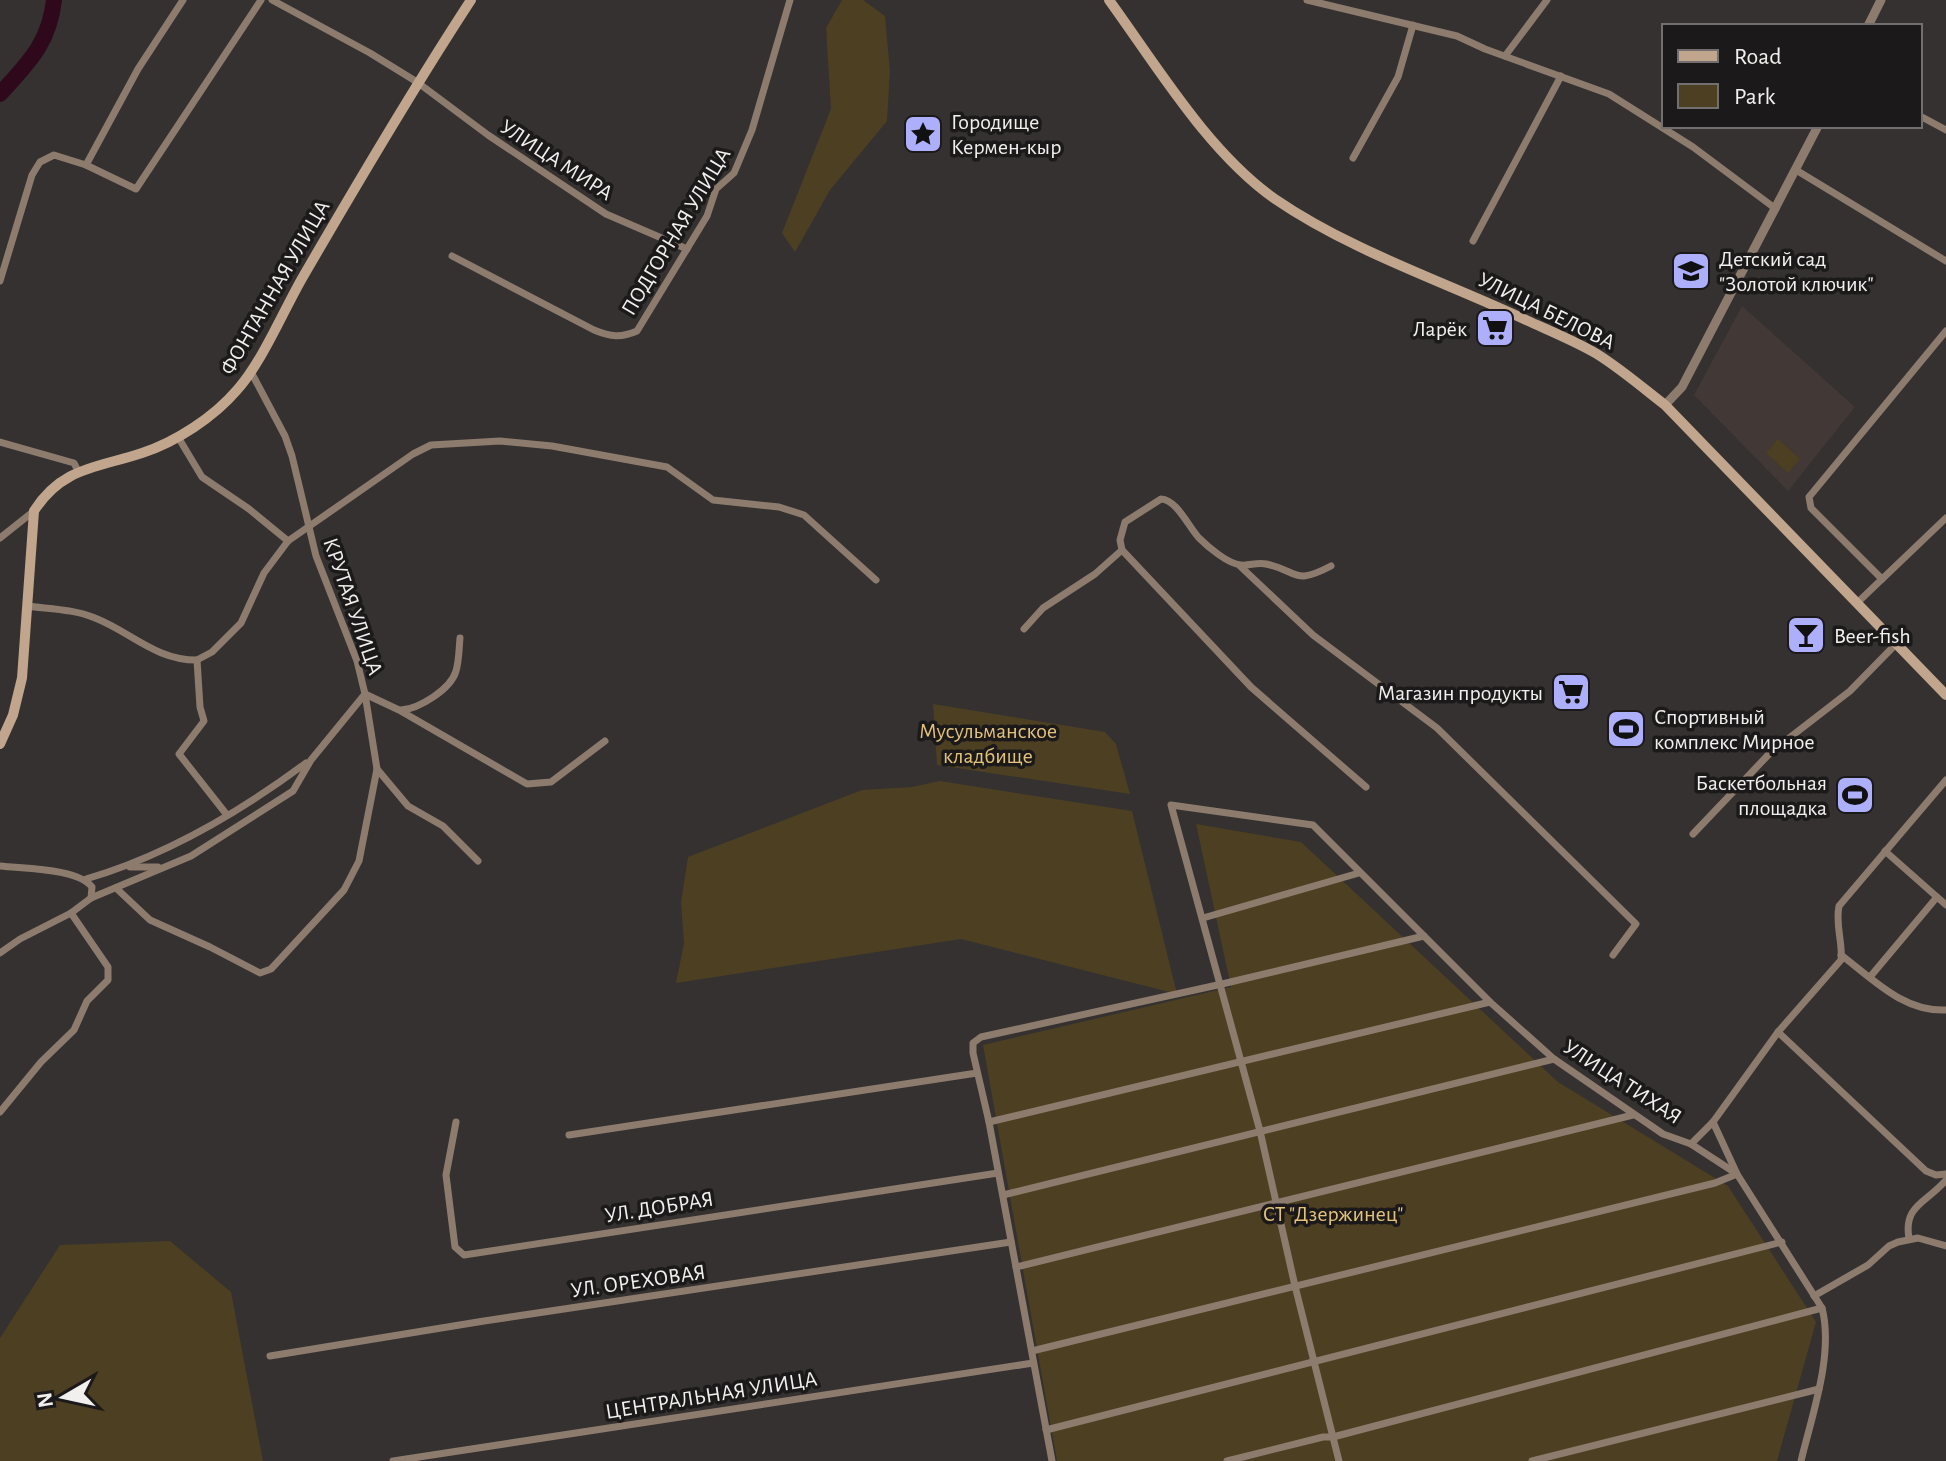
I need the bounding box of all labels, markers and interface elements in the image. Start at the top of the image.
legend [1662,24,1922,128]
text: Road [1734,45,1782,69]
text: Park [1734,85,1775,109]
place label: Городище Кермен-кыр [951,111,1061,158]
place icon: Городище Кермен-кыр [902,113,944,155]
street label: УЛИЦА МИРА [496,115,617,204]
street label: ПОДГОРНАЯ УЛИЦА [617,144,735,319]
street label: ФОНТАННАЯ УЛИЦА [216,197,334,378]
place label: Детский сад "Золотой ключик" [1719,248,1874,295]
school or university icon: Детский сад "Золотой ключик" [1670,250,1712,292]
street label: УЛИЦА БЕЛОВА [1475,268,1618,354]
supermarket icon: Ларёк [1474,307,1516,349]
place label: Ларёк [1413,318,1467,340]
street label: КРУТАЯ УЛИЦА [319,535,387,678]
bar icon: Beer-fish [1785,614,1827,656]
place label: Beer-fish [1834,625,1911,647]
supermarket icon: Магазин продукты [1550,671,1592,713]
place label: Магазин продукты [1377,682,1543,704]
place label: Спортивный комплекс Мирное [1654,706,1815,753]
sports icon: Спортивный комплекс Мирное [1605,708,1647,750]
park label: Мусульманское кладбище [919,720,1057,767]
place label: Баскетбольная площадка [1695,772,1827,819]
sports icon: Баскетбольная площадка [1834,774,1876,816]
street label: УЛИЦА ТИХАЯ [1559,1035,1686,1128]
street label: УЛ. ДОБРАЯ [603,1188,715,1226]
park label: СТ "Дзержинец" [1263,1203,1403,1225]
street label: УЛ. ОРЕХОВАЯ [569,1261,707,1301]
north arrow [24,1357,104,1437]
street label: ЦЕНТРАЛЬНАЯ УЛИЦА [604,1367,819,1423]
text: N [33,1391,57,1409]

